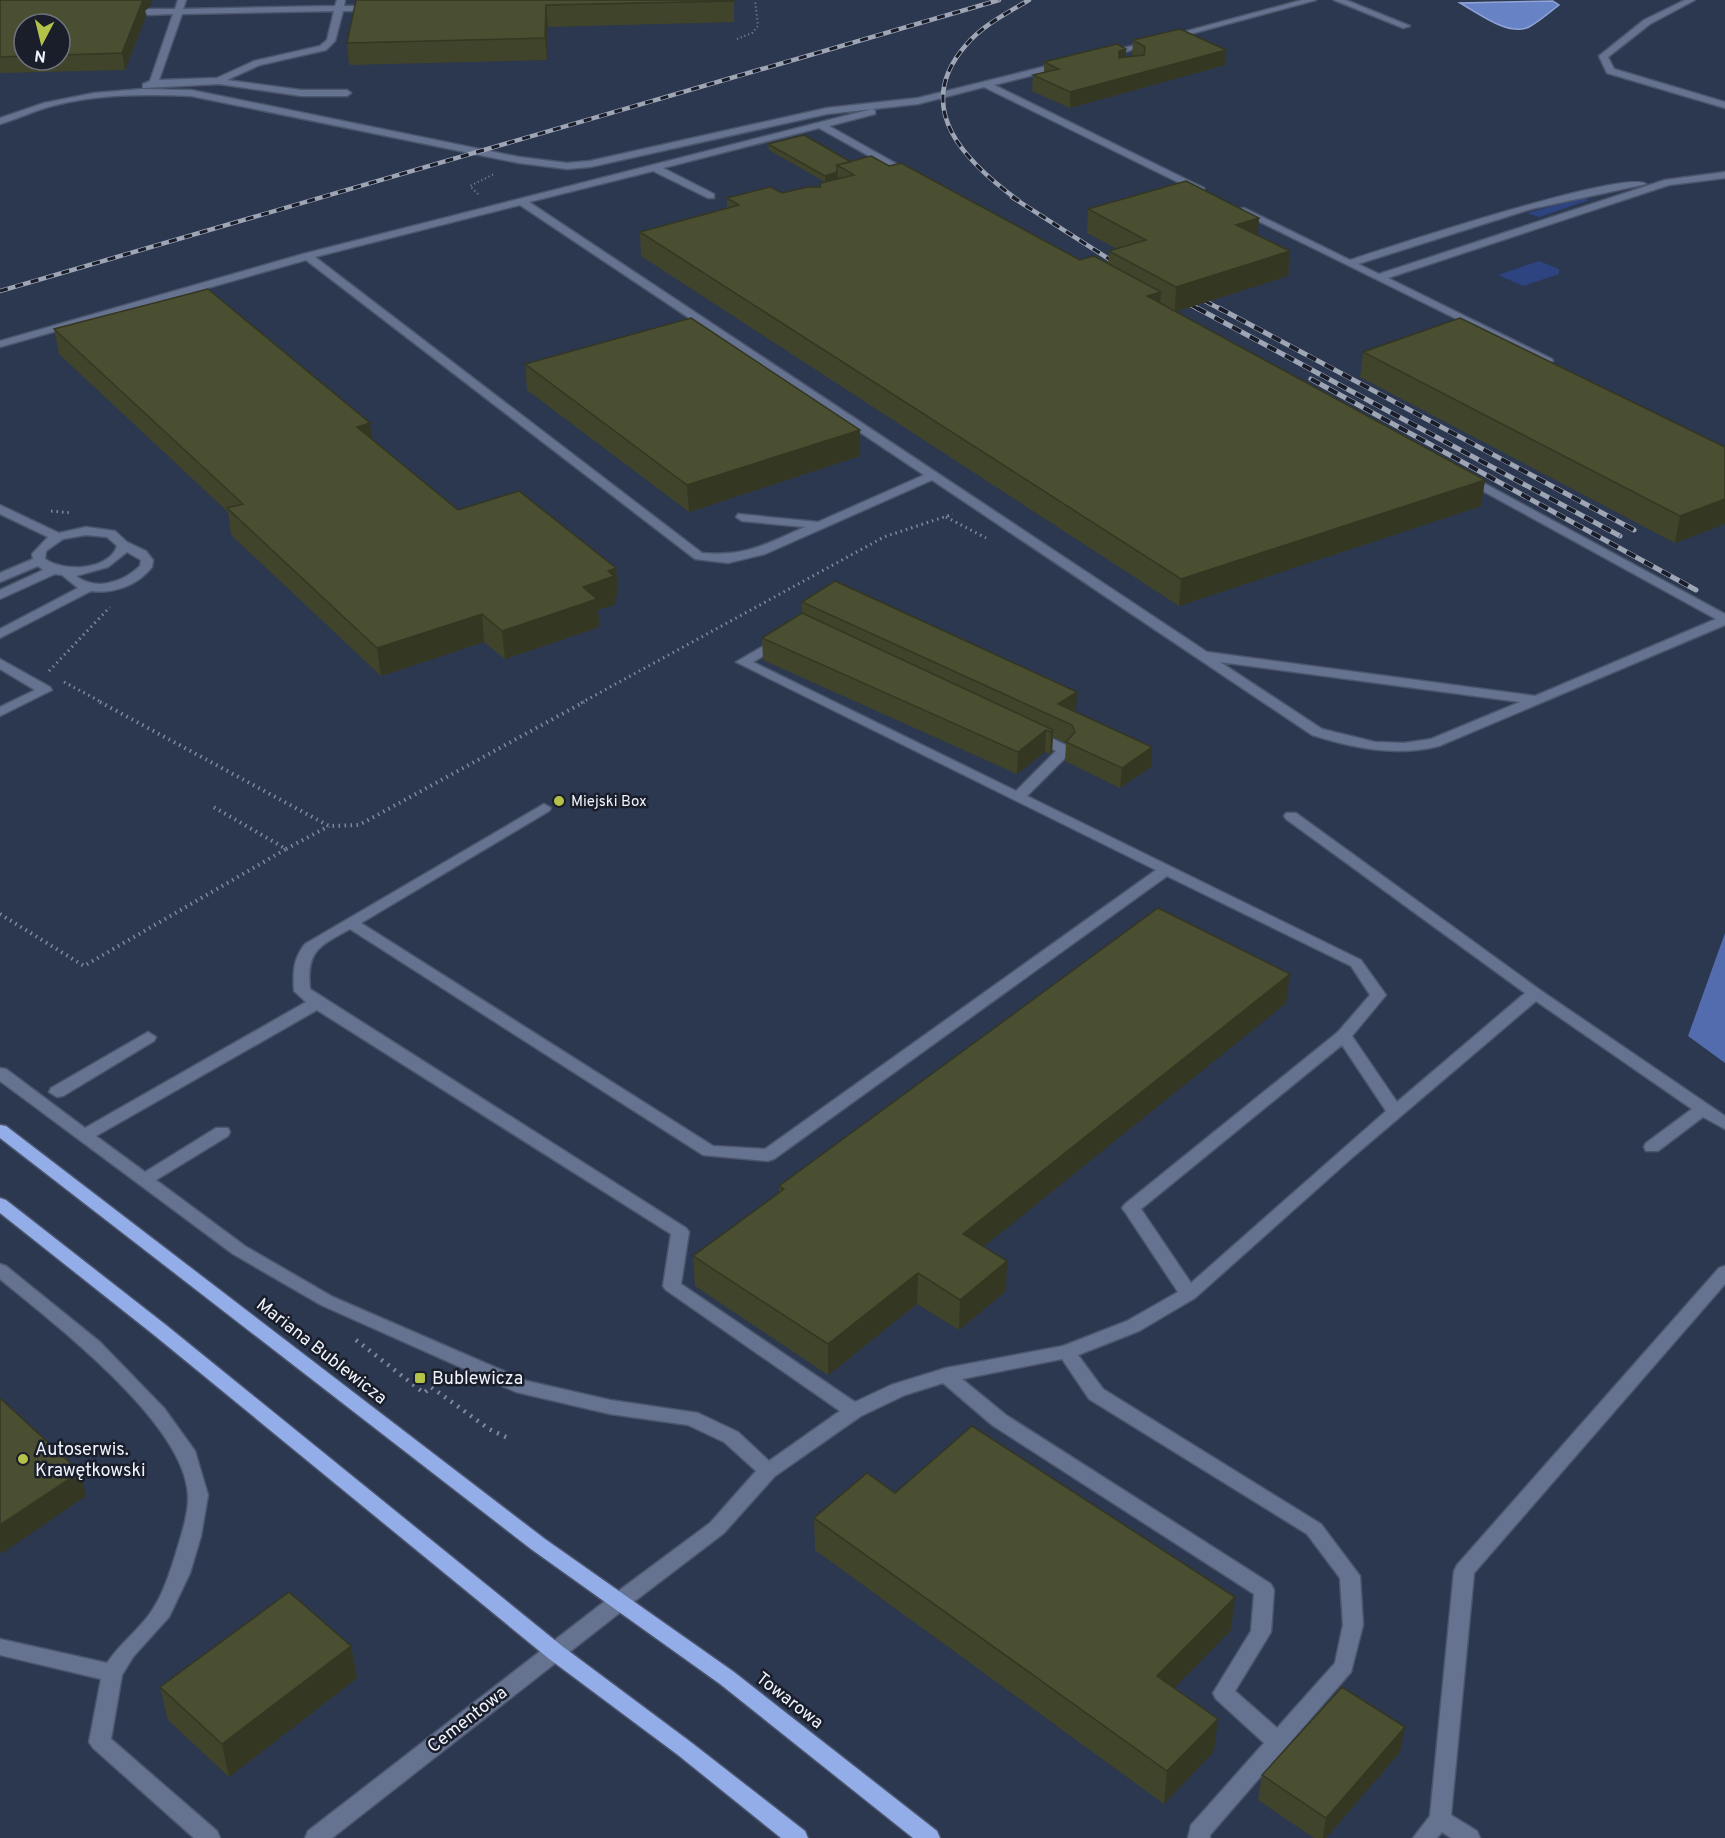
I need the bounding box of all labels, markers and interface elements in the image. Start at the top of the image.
north arrow [12,12,72,72]
text: N [33,44,47,66]
place label: Miejski Box [571,793,647,812]
marker: Miejski Box [552,794,566,808]
street label: Mariana Bublewicza [251,1294,391,1410]
place label: Bublewicza [432,1368,523,1391]
marker: Bublewicza [413,1371,427,1385]
place label: Autoserwis. Krawętkowski [35,1439,146,1483]
marker: Autoserwis. Krawętkowski [16,1452,30,1466]
street label: Towarowa [751,1668,828,1735]
street label: Cementowa [423,1682,513,1759]

